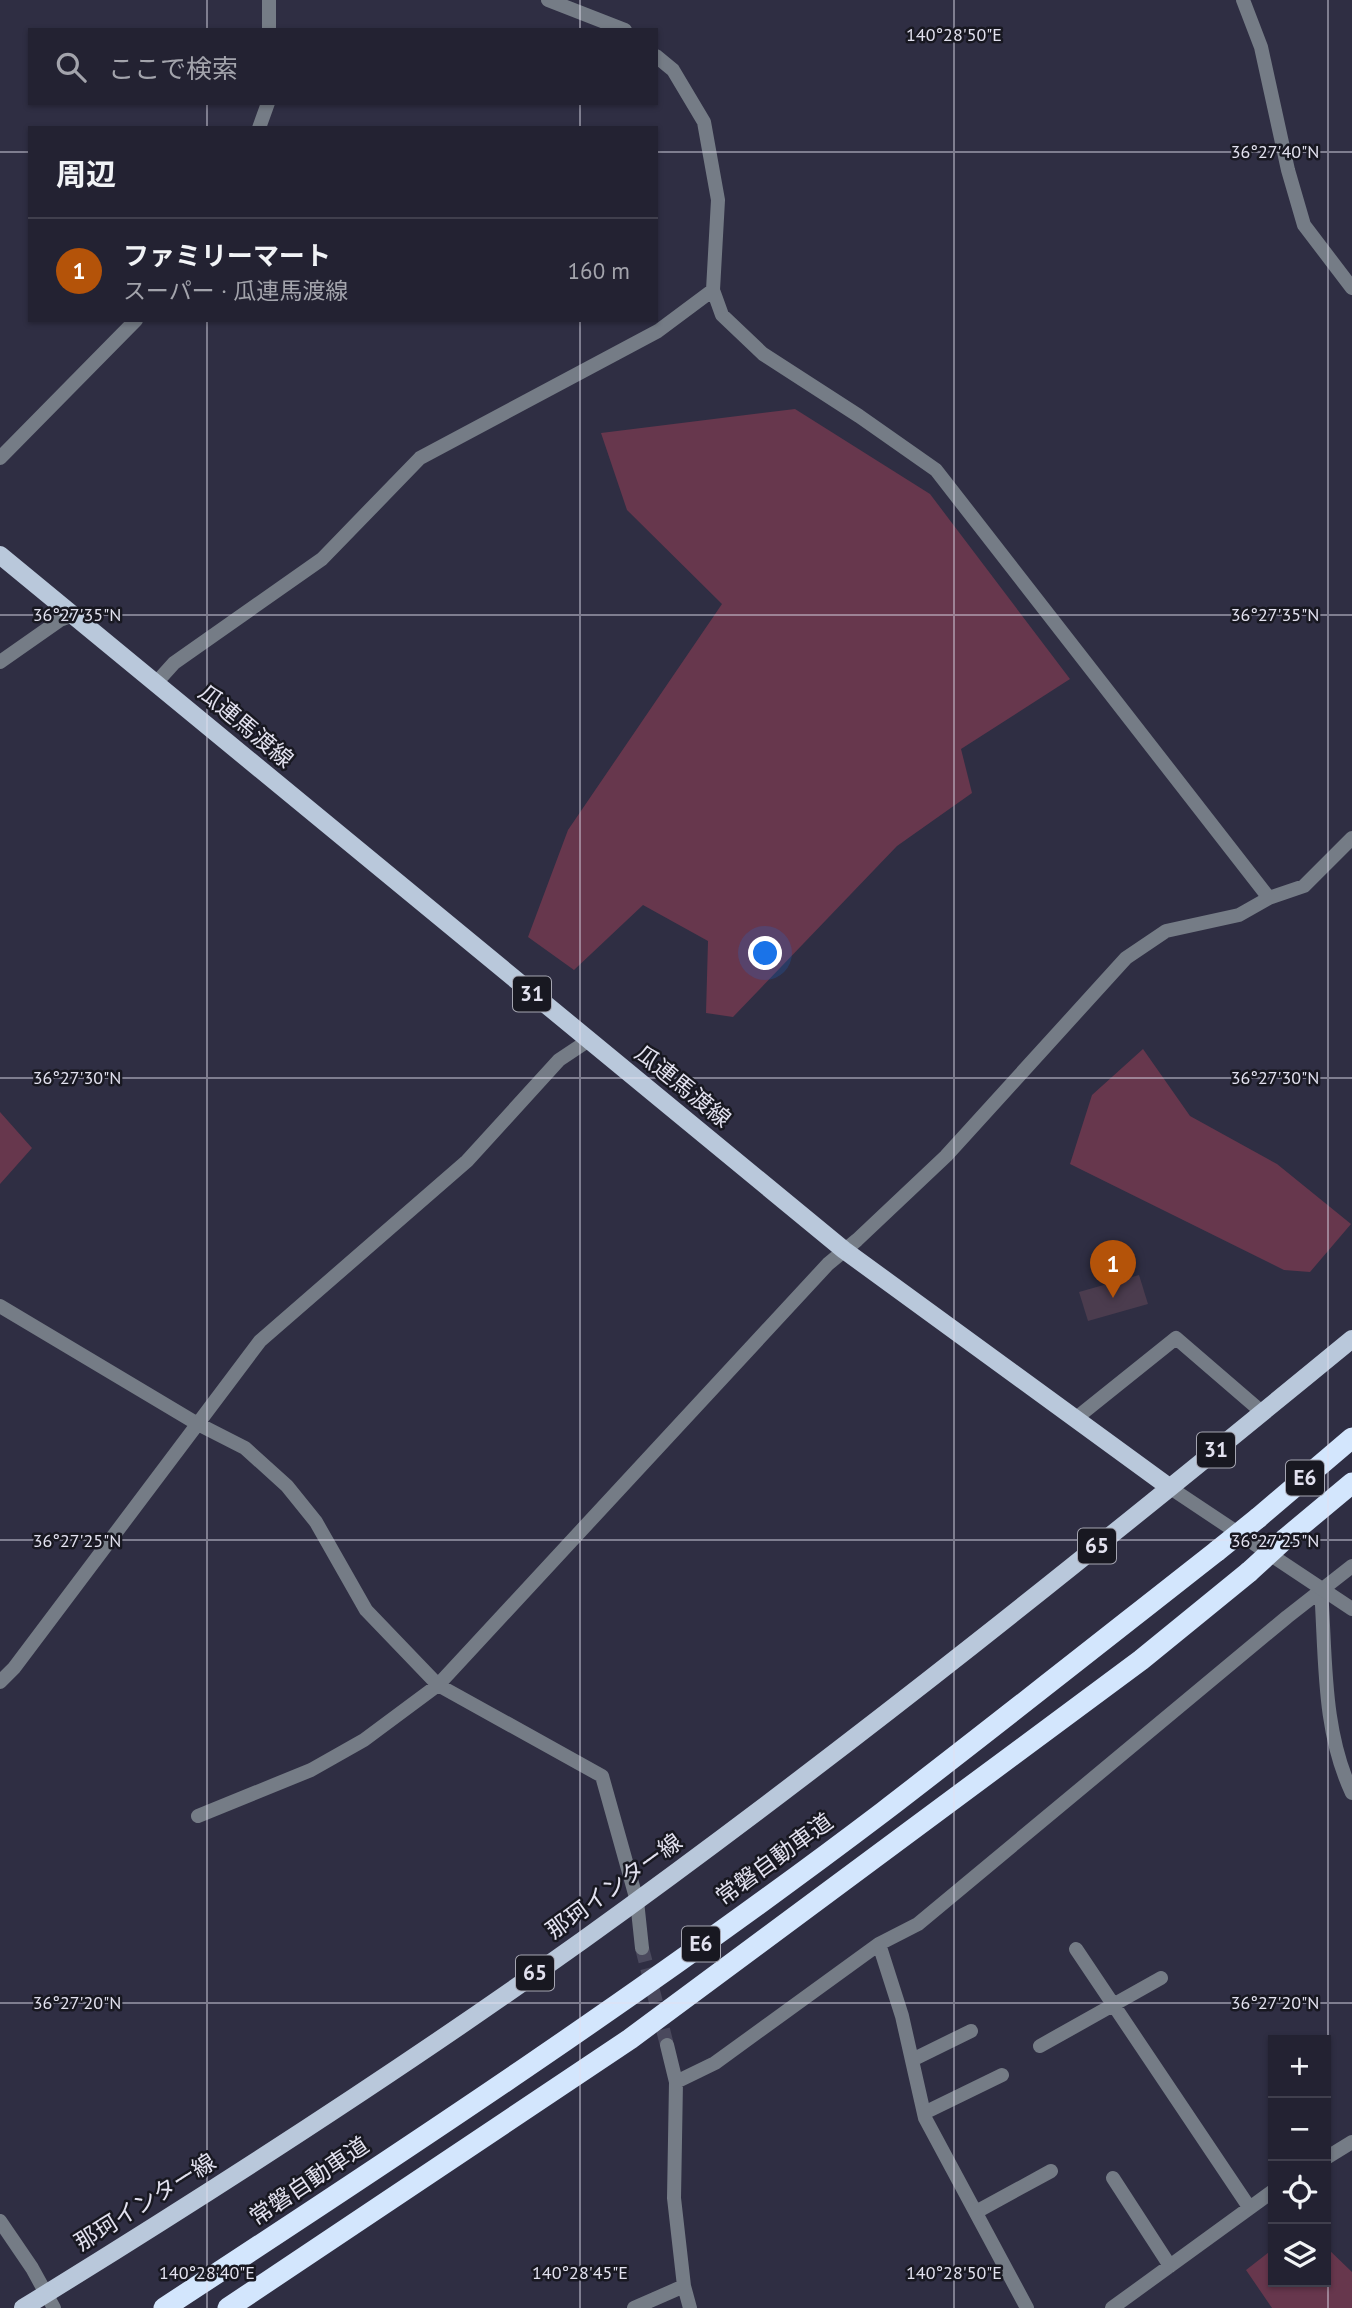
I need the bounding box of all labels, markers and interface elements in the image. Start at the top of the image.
text: 140°28'50"E [906,23,1002,46]
search box [28,28,658,105]
icon: search [52,48,90,86]
text: ここで検索 [108,52,238,85]
text: 36°27'40"N [1231,140,1319,163]
text: 周辺 [56,154,116,193]
text: ファミリーマート [123,239,331,272]
text: 1 [72,256,86,285]
text: 160 m [568,256,630,285]
text: スーパー · 瓜連馬渡線 [123,276,348,305]
text: 36°27'35"N [33,603,121,626]
text: 36°27'35"N [1231,603,1319,626]
street label: 瓜連馬渡線 [193,678,300,774]
your location [748,936,782,970]
road number: 31 [513,976,551,1012]
street label: 瓜連馬渡線 [630,1038,737,1133]
text: 36°27'30"N [33,1066,121,1089]
text: 36°27'30"N [1231,1066,1319,1089]
pin: 1 [1090,1240,1136,1298]
road number: 31 [1197,1432,1235,1468]
road number: E6 [1286,1460,1324,1496]
road number: 65 [1078,1528,1116,1564]
text: 36°27'25"N [33,1529,121,1552]
text: 36°27'25"N [1231,1529,1319,1552]
street label: 常磐自動車道 [709,1806,838,1911]
street label: 那珂インター線 [540,1827,687,1945]
road number: E6 [682,1926,720,1962]
road number: 65 [516,1955,554,1990]
text: 36°27'20"N [33,1991,121,2014]
text: 36°27'20"N [1231,1991,1319,2014]
map controls [1268,2035,1331,2287]
button: + [1268,2035,1331,2098]
button: − [1268,2098,1331,2161]
street label: 常磐自動車道 [243,2130,374,2231]
street label: 那珂インター線 [69,2147,221,2257]
button: locate [1268,2161,1331,2224]
button: layers [1268,2224,1331,2287]
text: 140°28'40"E [159,2261,255,2284]
text: 140°28'45"E [532,2261,628,2284]
text: 140°28'50"E [906,2261,1002,2284]

